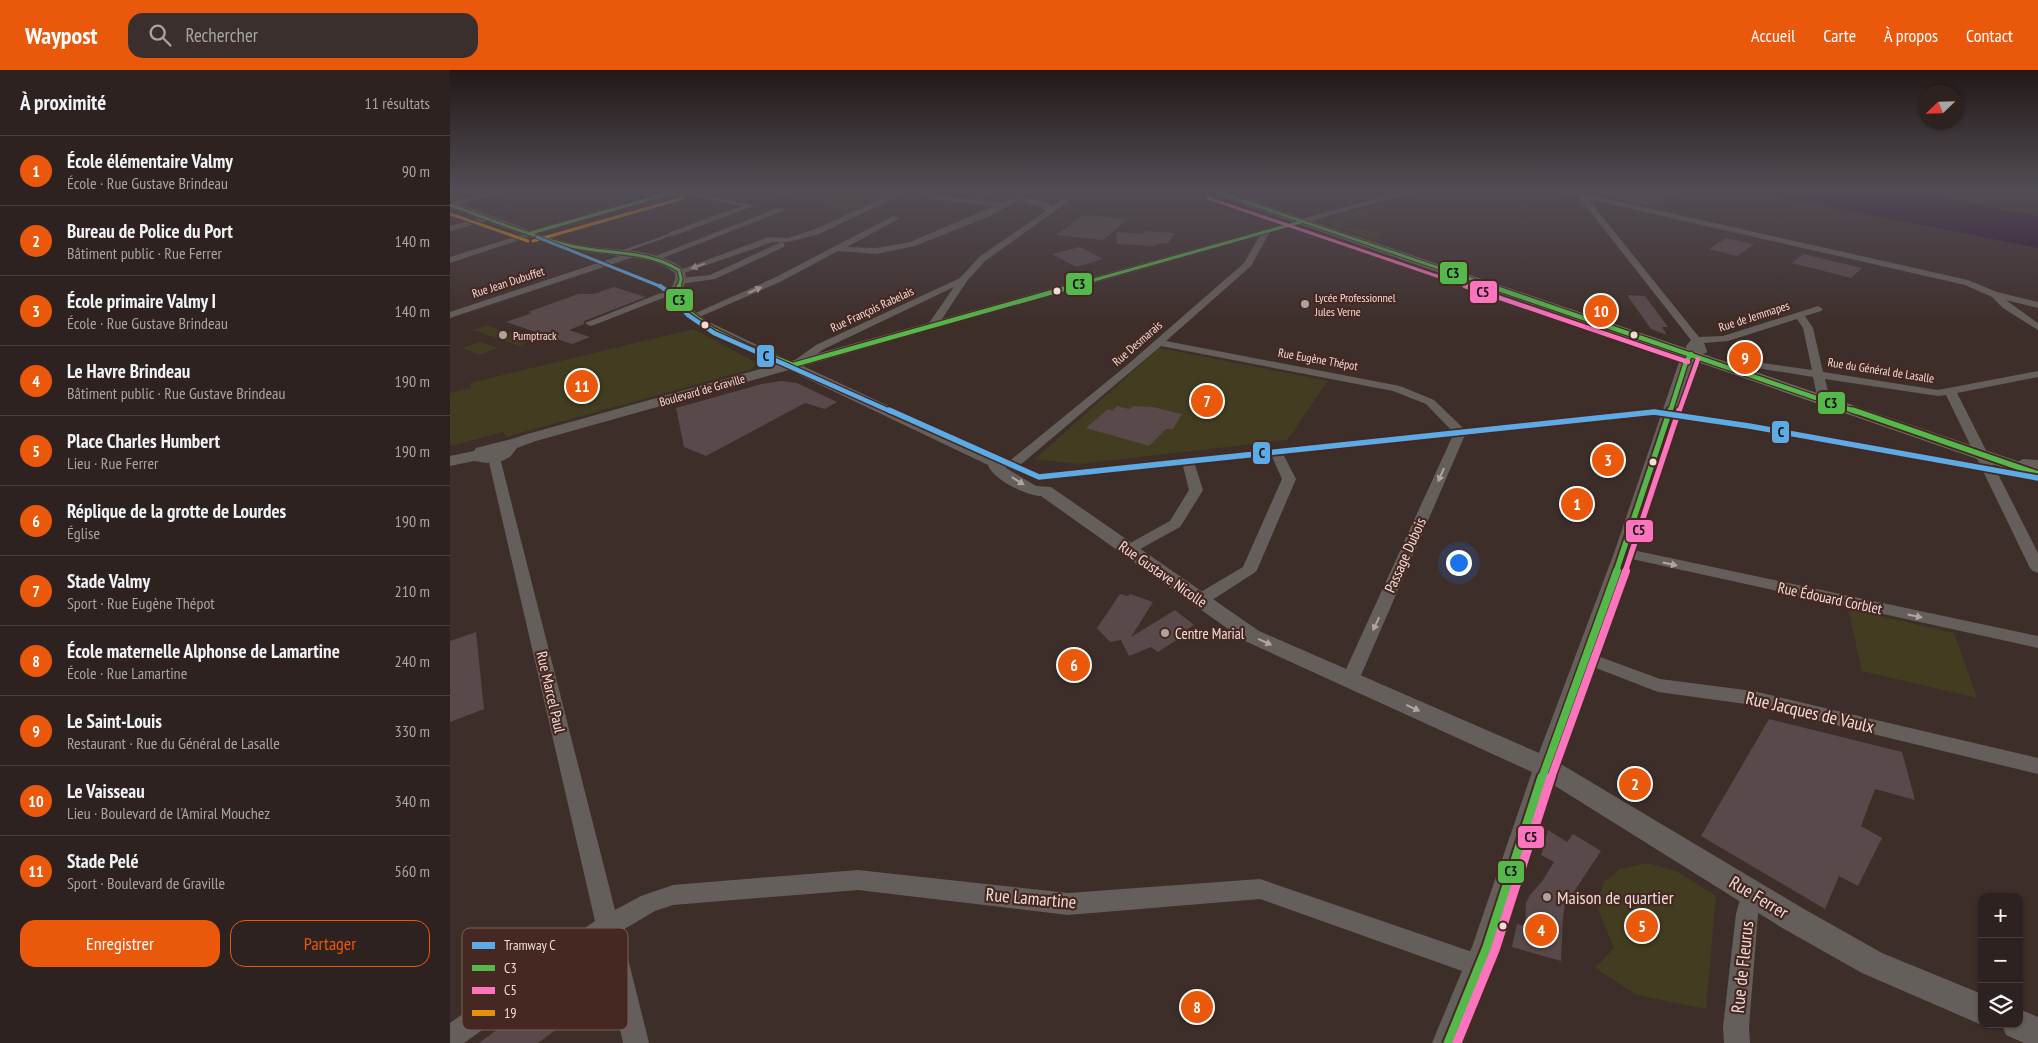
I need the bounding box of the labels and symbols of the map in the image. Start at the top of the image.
north arrow [1918,85,1963,130]
line badge: C3 [1439,261,1468,285]
street label: Rue Jean Dubuffet [470,263,547,301]
one-way arrow [690,263,705,271]
text: C3 [1446,264,1460,282]
line badge: C3 [1065,272,1093,296]
text: C3 [1072,275,1086,293]
line badge: C5 [1469,280,1498,304]
street label: Rue François Rabelais [828,283,916,335]
text: C5 [1476,283,1490,301]
one-way arrow [748,285,762,293]
unlabelled marker [1052,286,1062,296]
line badge: C3 [665,288,694,312]
place label: Lycée Professionnel Jules Verne [1314,290,1396,319]
text: C3 [672,291,686,309]
pin: 10 [1585,292,1617,330]
street label: Rue de Jemmapes [1717,297,1791,335]
marker: Lycée Professionnel Jules Verne [1299,298,1311,310]
street label: Rue Desmarais [1109,317,1165,369]
unlabelled marker [700,320,710,330]
place label: Pumptrack [513,328,557,343]
marker: Pumptrack [497,329,509,341]
unlabelled marker [1629,330,1639,340]
pin: 9 [1729,339,1761,377]
line badge: C [756,344,775,368]
street label: Rue Eugène Thépot [1277,345,1360,374]
text: C [763,347,770,365]
street label: Rue du Général de Lasalle [1827,354,1935,386]
pin: 11 [566,367,598,405]
street label: Boulevard de Graville [657,371,747,409]
pin: 7 [1191,382,1223,420]
line badge: C3 [1817,391,1846,415]
text: C3 [1824,394,1838,412]
line badge: C [1771,420,1790,444]
text: C [1778,423,1785,441]
line badge: C [1252,441,1271,465]
pin: 3 [1592,441,1624,479]
text: C [1259,444,1266,462]
unlabelled marker [1648,457,1658,467]
one-way arrow [1436,468,1444,482]
one-way arrow [1011,477,1024,486]
pin: 1 [1561,485,1593,523]
street label: Passage Dubois [1380,515,1430,595]
line badge: C5 [1625,519,1654,543]
text: C5 [1632,521,1646,539]
street label: Rue Gustave Nicolle [1115,537,1211,611]
your location [1446,550,1472,576]
one-way arrow [1663,560,1679,568]
street label: Rue Édouard Corblet [1776,578,1884,618]
one-way arrow [1907,612,1922,620]
one-way arrow [1371,616,1380,631]
place label: Centre Marial [1175,624,1245,643]
marker: Centre Marial [1159,627,1171,639]
one-way arrow [1258,638,1272,646]
pin: 6 [1058,646,1090,684]
street label: Rue Marcel Paul [532,649,570,735]
street label: Rue Jacques de Vaulx [1744,686,1877,738]
one-way arrow [1406,705,1420,713]
pin: 2 [1619,765,1651,803]
line badge: C5 [1517,825,1545,849]
text: C5 [1524,828,1538,846]
line badge: C3 [1497,860,1525,884]
text: C3 [1504,862,1518,880]
street label: Rue Ferrer [1725,870,1793,924]
street label: Rue Lamartine [985,883,1077,913]
place label: Maison de quartier [1557,886,1674,909]
marker: Maison de quartier [1541,891,1553,903]
pin: 5 [1626,907,1658,945]
pin: 4 [1525,911,1557,949]
street label: Rue de Fleurus [1726,920,1758,1014]
unlabelled marker [1498,921,1508,931]
legend [462,928,628,1030]
text: Tramway C [504,936,556,954]
text: C3 [504,959,517,977]
text: C5 [504,981,517,999]
pin: 8 [1181,988,1213,1026]
text: 19 [504,1004,517,1022]

